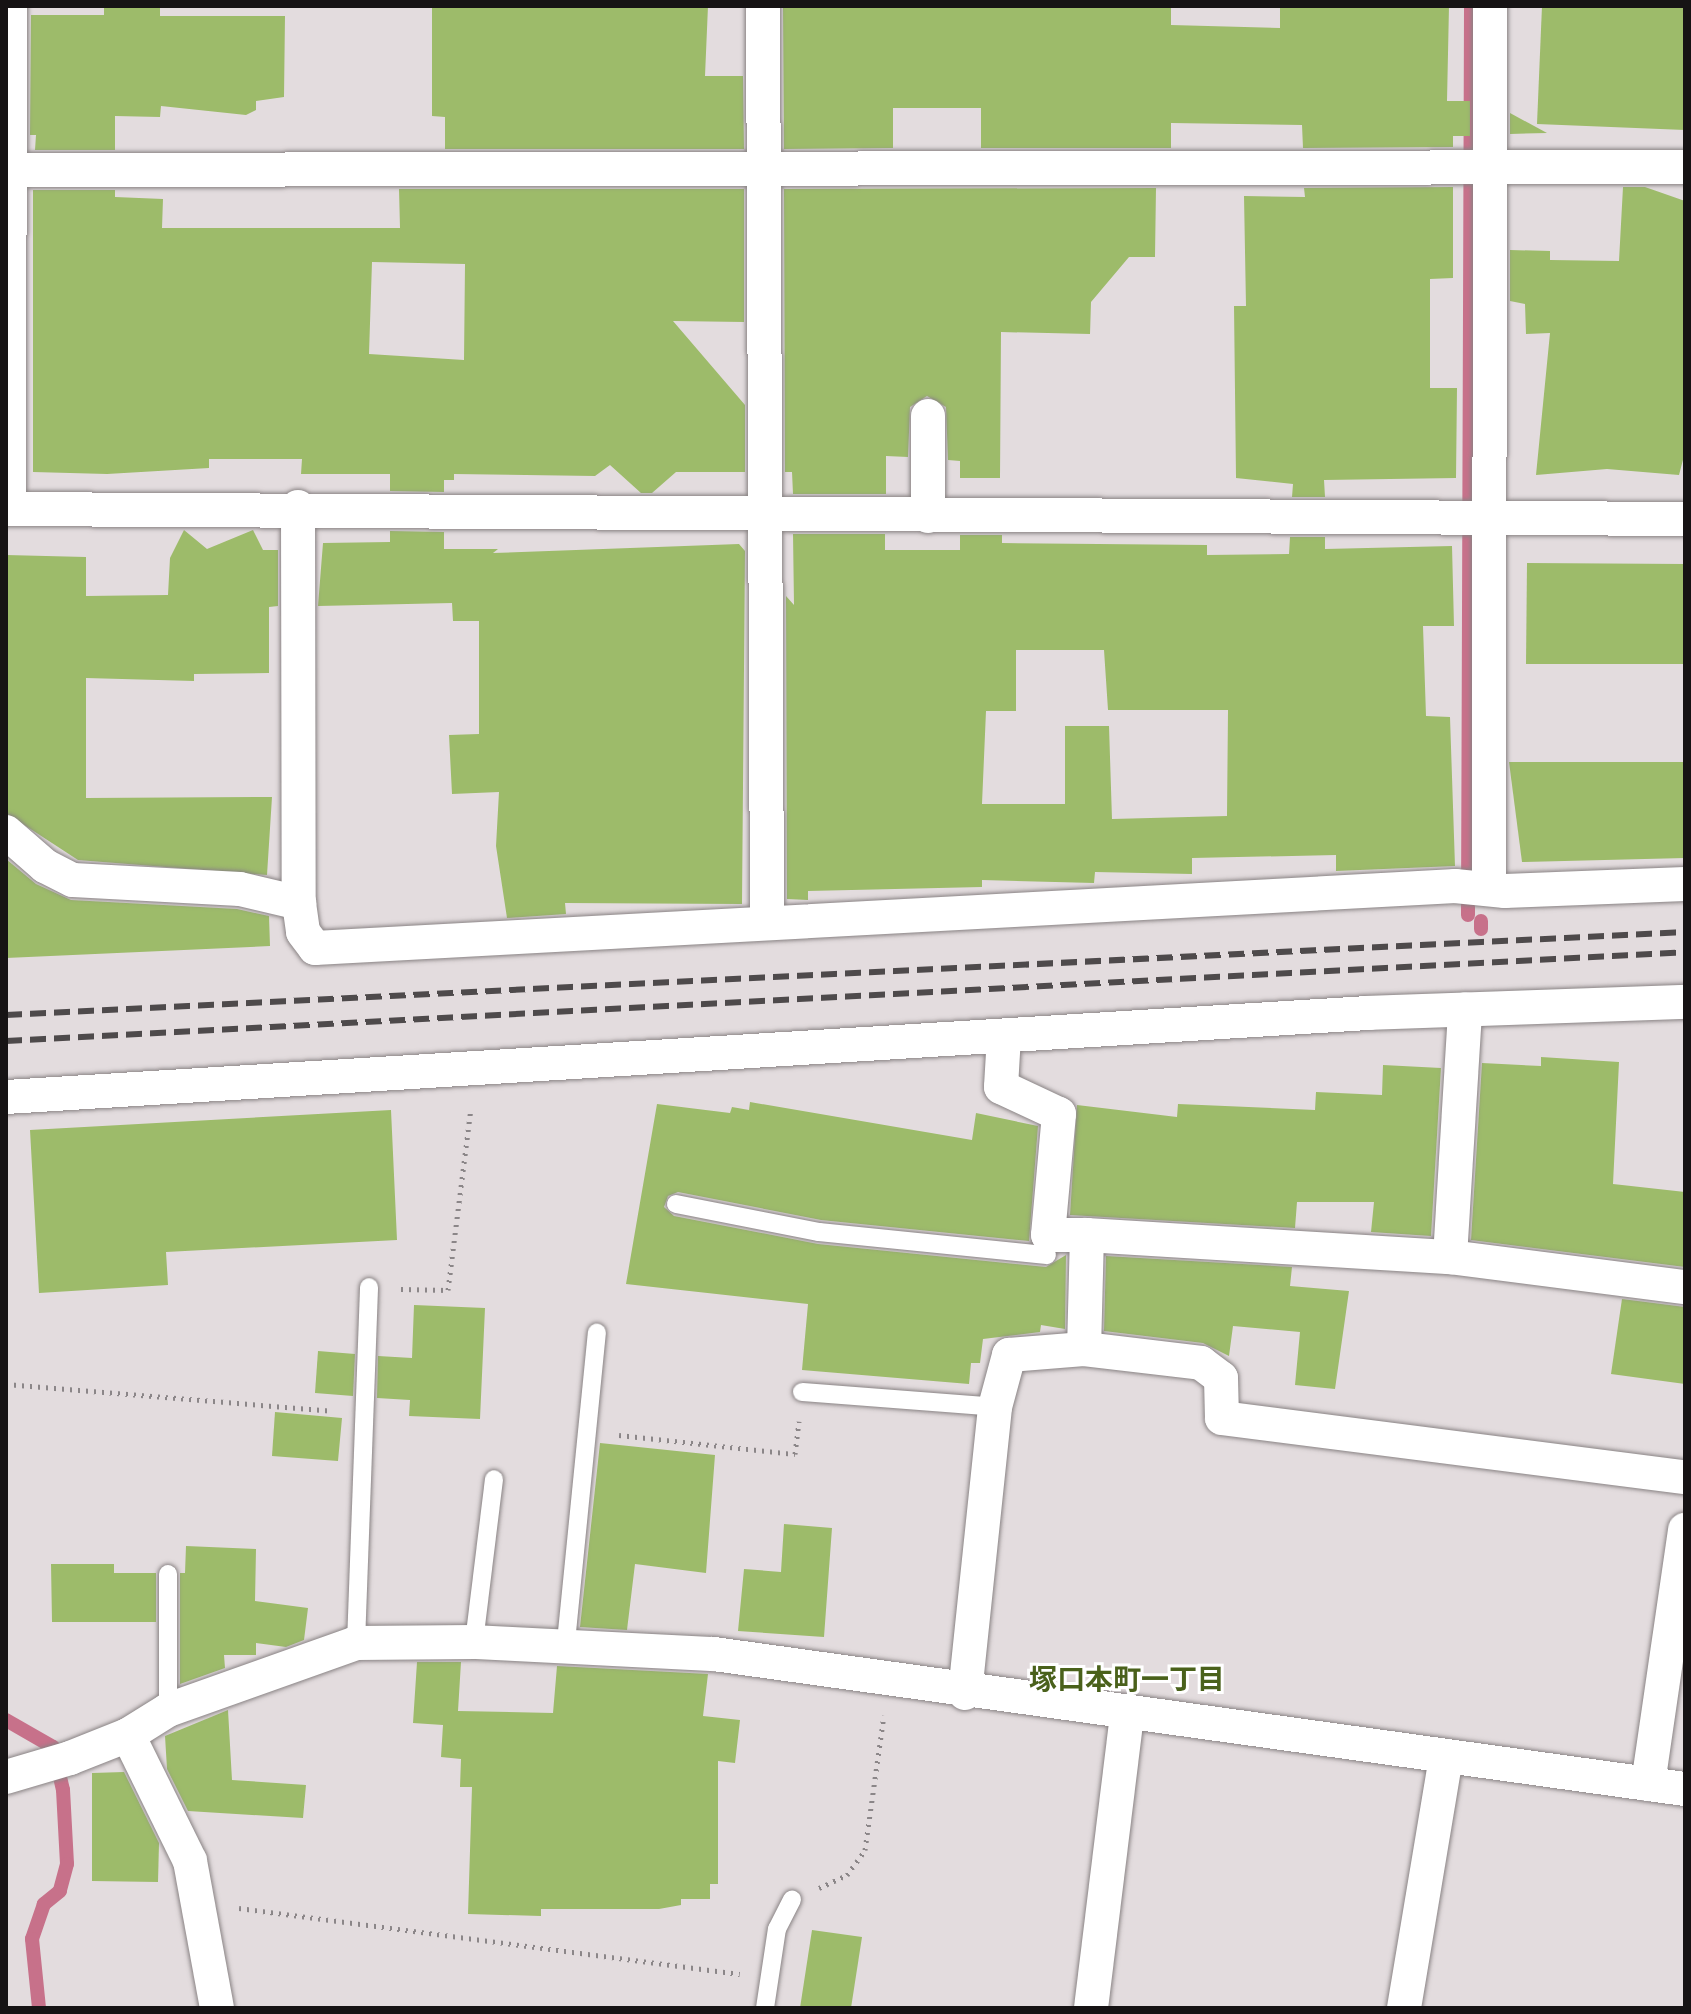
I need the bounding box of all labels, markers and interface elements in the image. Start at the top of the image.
district label: 塚口本町一丁目 [1029,1663,1225,1697]

